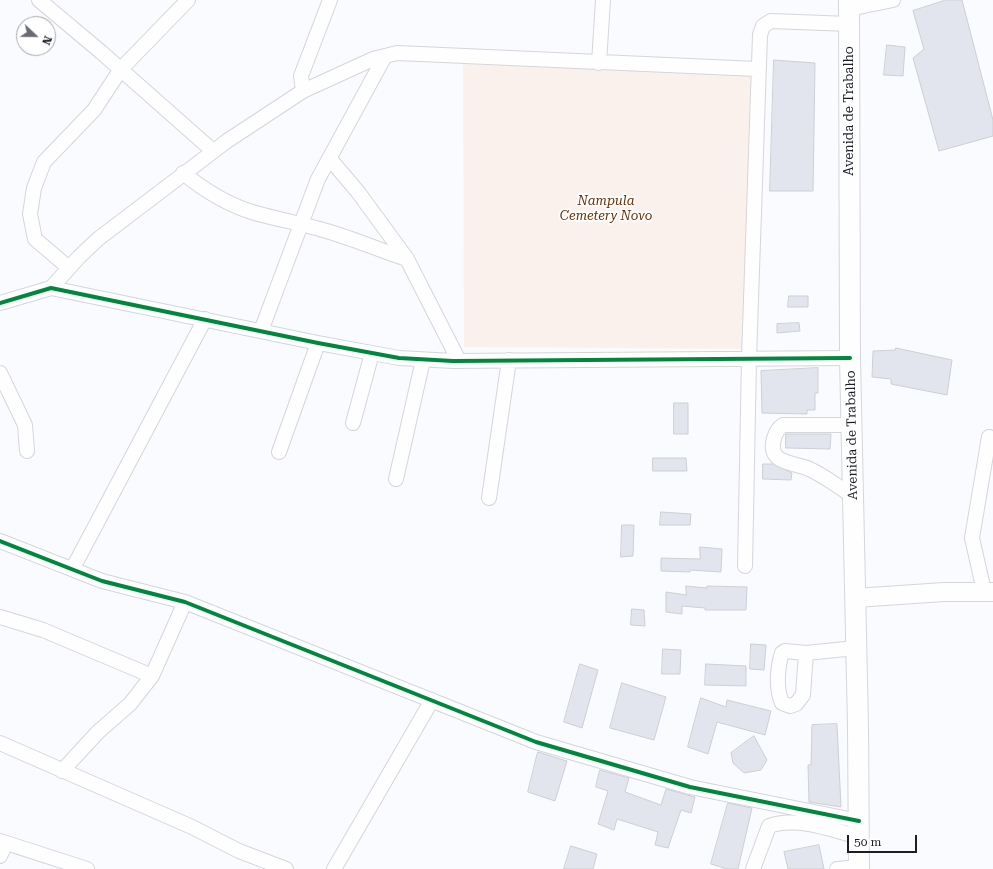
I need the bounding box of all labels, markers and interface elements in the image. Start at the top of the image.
north arrow [16,16,56,56]
text: N [39,34,54,47]
street label: Avenida de Trabalho [841,46,857,176]
park label: Nampula Cemetery Novo [560,193,652,224]
street label: Avenida de Trabalho [843,370,861,500]
scale bar [849,827,919,853]
text: 50 m [854,835,881,849]

